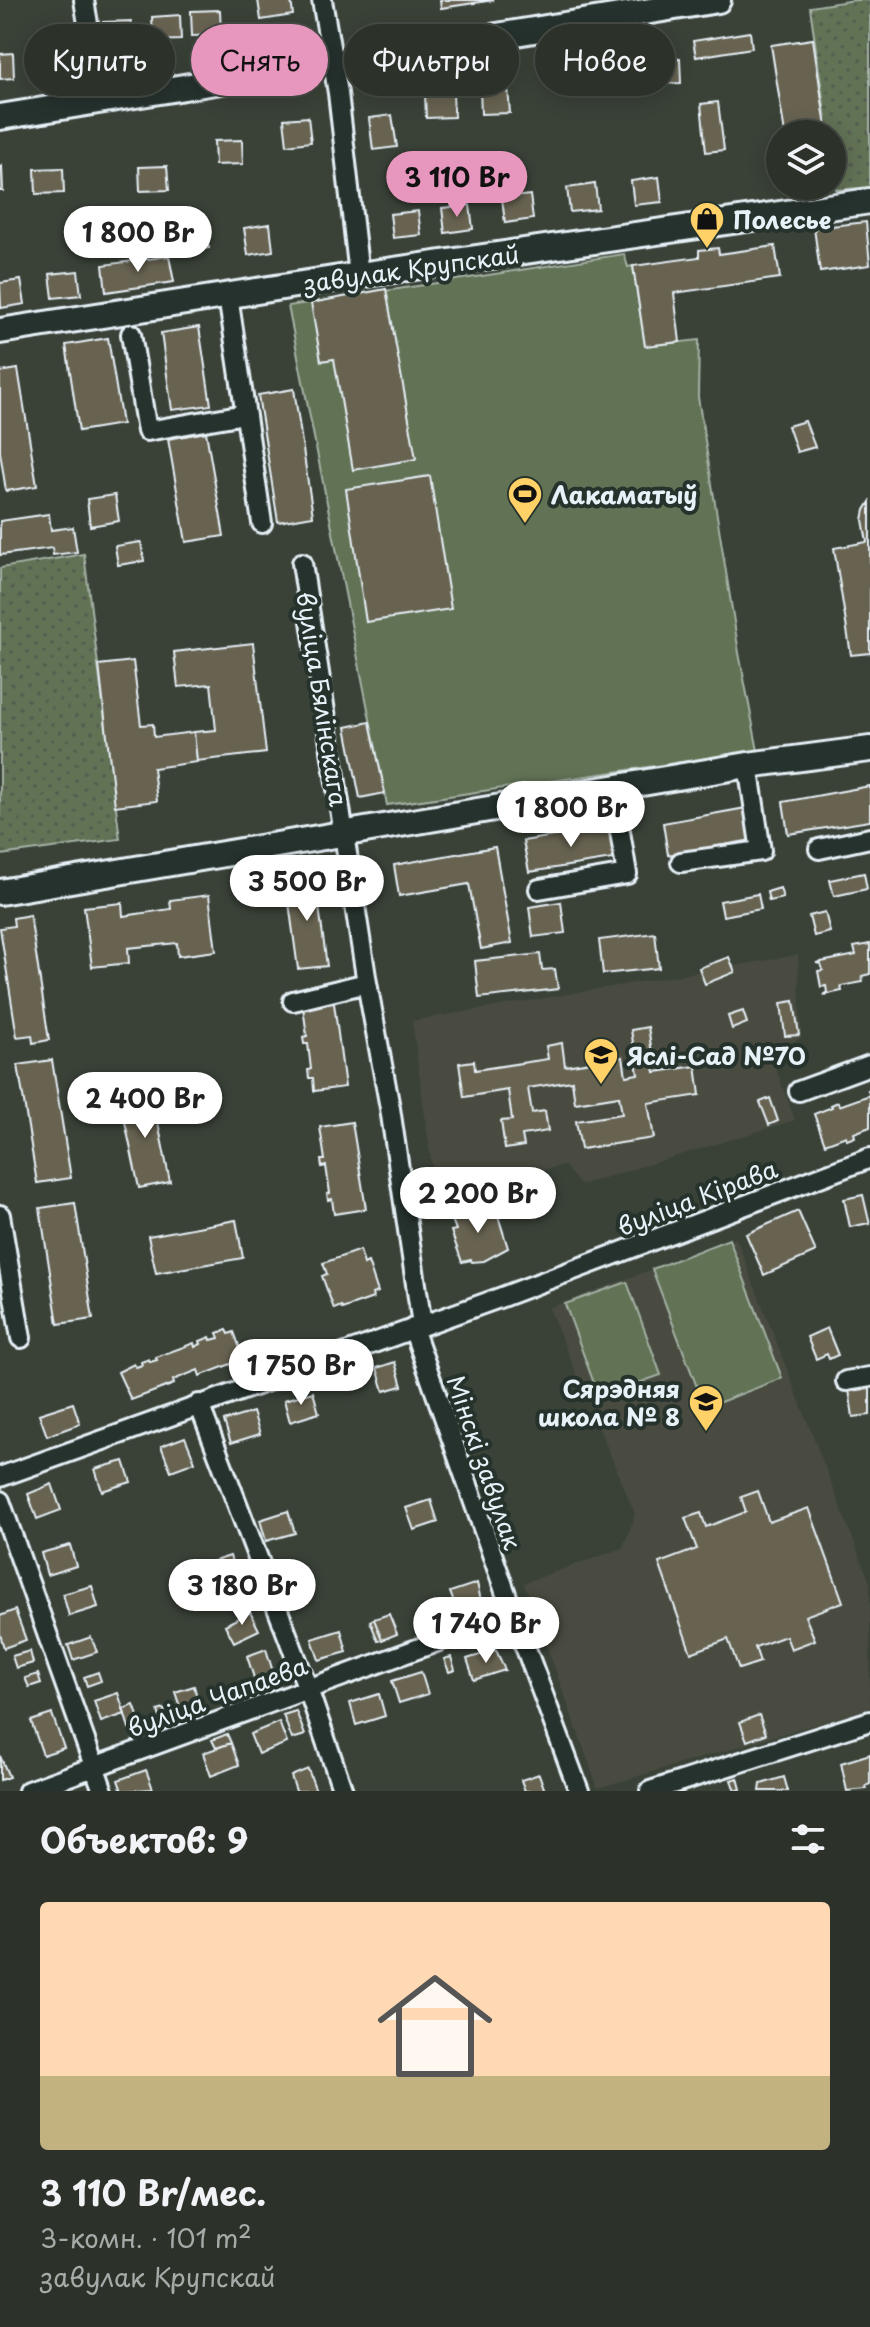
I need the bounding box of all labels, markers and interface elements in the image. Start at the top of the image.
chip: Купить [24,24,175,96]
chip: Снять [191,24,328,96]
chip: Фильтры [344,24,519,96]
chip: Новое [535,24,675,96]
map controls [766,120,846,200]
button: layers [766,120,846,200]
pin: 3 110 Br [374,151,540,219]
text: 3 110 Br [404,157,510,196]
shop icon: Полесье [688,200,726,250]
place label: Полесье [733,201,831,237]
pin: 1 800 Br [55,206,221,274]
text: 1 800 Br [82,212,194,251]
street label: завулак Крупскай [300,235,521,301]
sports icon: Лакаматыў [506,475,544,525]
place label: Лакаматыў [551,476,697,512]
street label: вуліца Бялінскага [288,589,358,809]
pin: 1 800 Br [488,781,654,849]
text: 1 800 Br [515,787,627,826]
pin: 3 500 Br [224,855,390,923]
text: 3 500 Br [248,861,366,900]
school or university icon: Яслі-Сад №70 [582,1036,620,1086]
place label: Яслі-Сад №70 [626,1037,806,1073]
pin: 2 400 Br [62,1072,228,1140]
text: 2 400 Br [85,1078,205,1117]
street label: вуліца Кірава [612,1150,782,1244]
pin: 2 200 Br [395,1167,561,1235]
text: 2 200 Br [418,1173,538,1212]
pin: 1 750 Br [218,1339,384,1407]
text: 1 750 Br [247,1345,355,1384]
street label: Мінскі завулак [438,1370,532,1555]
place label: Сярэдняя школа № 8 [538,1370,680,1434]
school or university icon: Сярэдняя школа № 8 [687,1383,725,1433]
pin: 3 180 Br [159,1559,325,1627]
text: 3 180 Br [187,1565,297,1604]
pin: 1 740 Br [403,1597,569,1665]
text: 1 740 Br [431,1603,541,1642]
street label: вуліца Чапаева [122,1647,312,1745]
text: Объектов: 9 [40,1813,248,1865]
icon: filters [786,1817,830,1861]
icon: home [363,1954,507,2098]
text: 3 110 Br/мес. [40,2166,266,2218]
text: 3-комн. · 101 m² [40,2218,252,2257]
text: завулак Крупскай [40,2257,275,2296]

